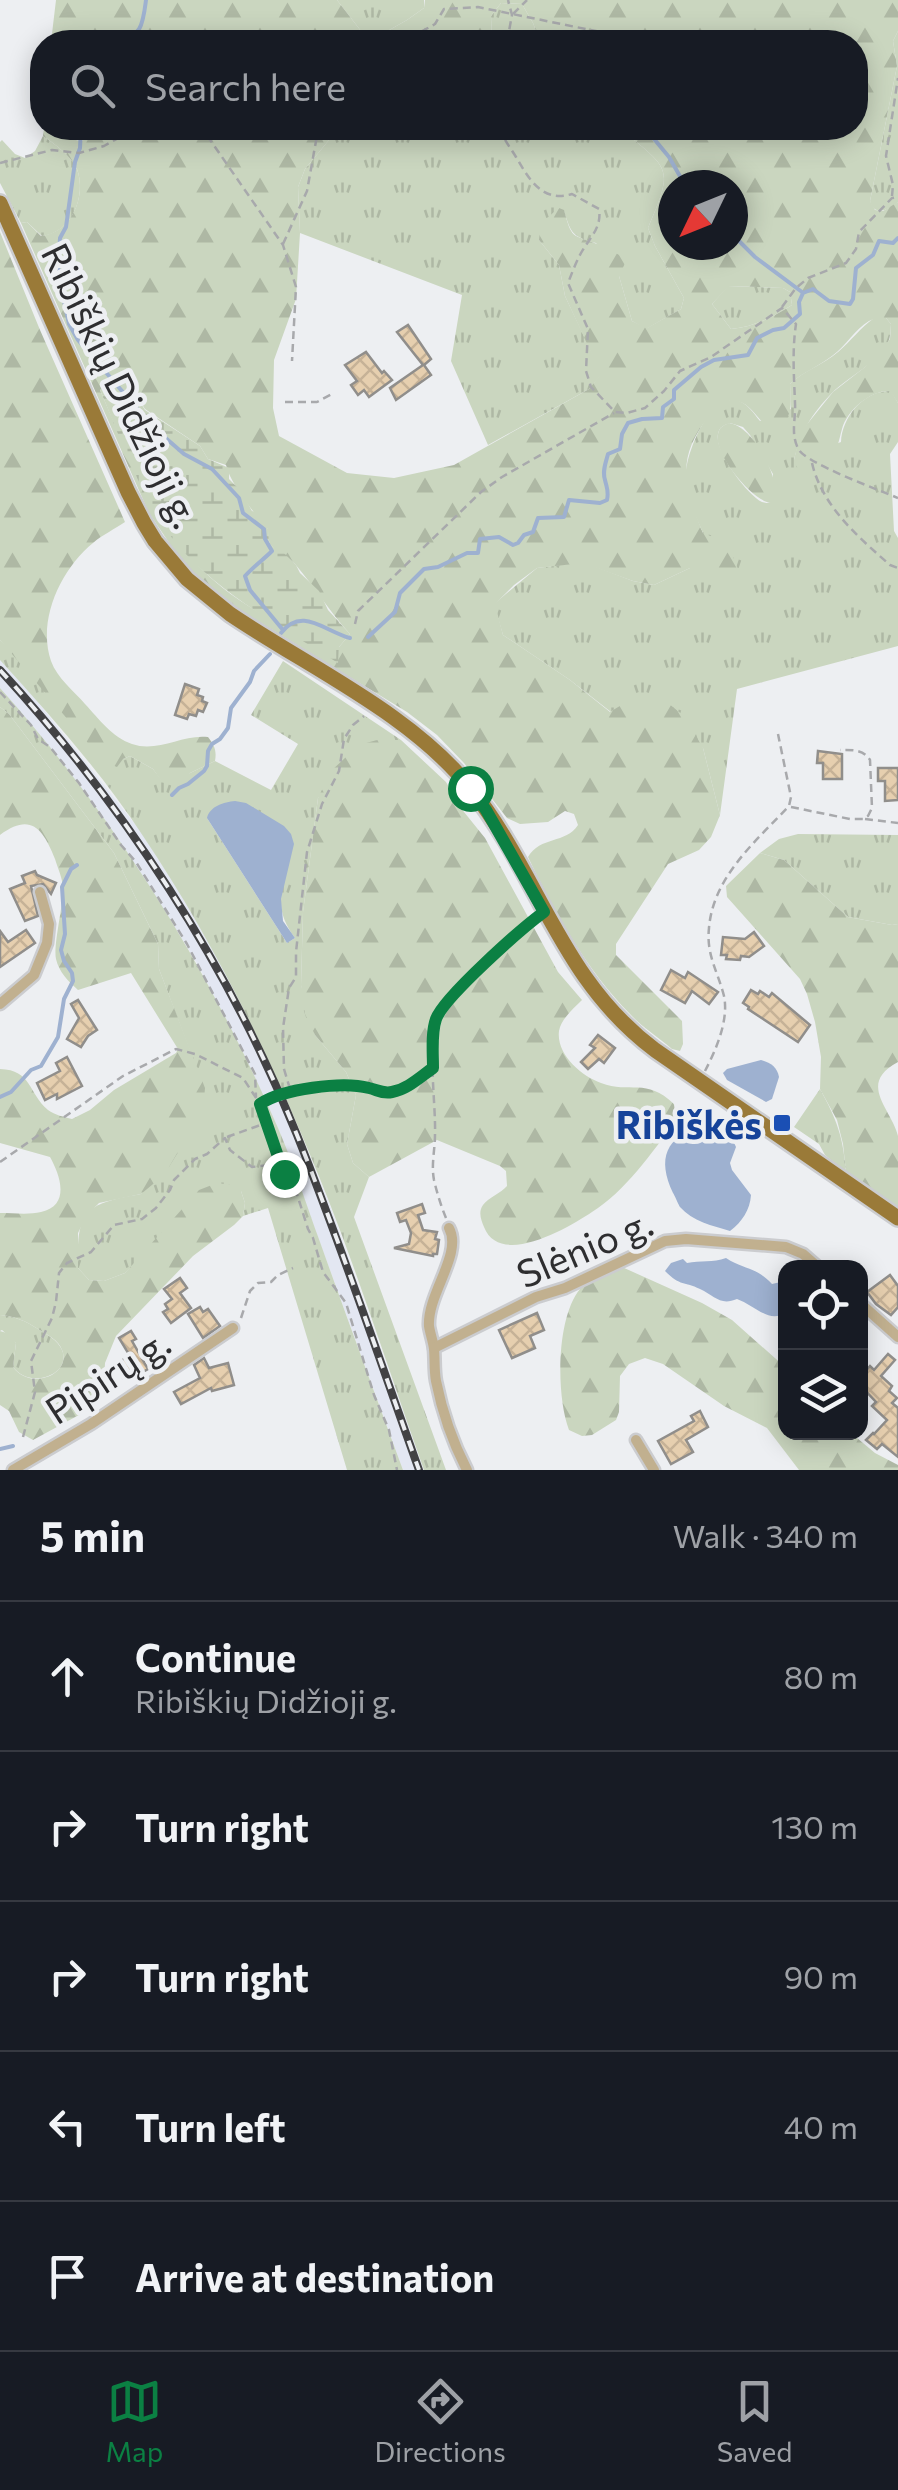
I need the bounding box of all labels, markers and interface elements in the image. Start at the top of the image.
search box [30,30,868,140]
icon: search [65,58,120,113]
text: Search here [145,62,346,109]
north arrow [658,170,748,260]
street label: Ribiškių Didžioji g. [33,235,211,535]
route start [448,766,494,812]
place label: Ribiškės [616,1100,762,1147]
marker: Ribiškės [771,1112,793,1134]
route end [262,1152,308,1198]
street label: Slėnio g. [509,1197,659,1297]
map controls [778,1260,868,1440]
button: locate [778,1260,868,1350]
street label: Pipirų g. [36,1317,178,1433]
button: layers [778,1350,868,1440]
text: 5 min [40,1509,145,1561]
text: Walk · 340 m [673,1515,858,1555]
text: Continue [135,1633,296,1680]
icon: ahead [40,1649,95,1704]
text: 80 m [784,1656,858,1696]
text: Ribiškių Didžioji g. [135,1680,397,1720]
icon: right [40,1799,95,1854]
text: Turn right [135,1803,309,1850]
text: 130 m [771,1806,858,1846]
icon: right [40,1949,95,2004]
text: Turn right [135,1953,309,2000]
text: 90 m [784,1956,858,1996]
icon: left [40,2099,95,2154]
text: Turn left [135,2103,286,2150]
text: 40 m [784,2106,858,2146]
icon: arrive [40,2249,95,2304]
text: Arrive at destination [135,2253,494,2300]
tab: Map [106,2374,163,2468]
tab: Directions [374,2374,506,2468]
tab: Saved [717,2374,792,2468]

